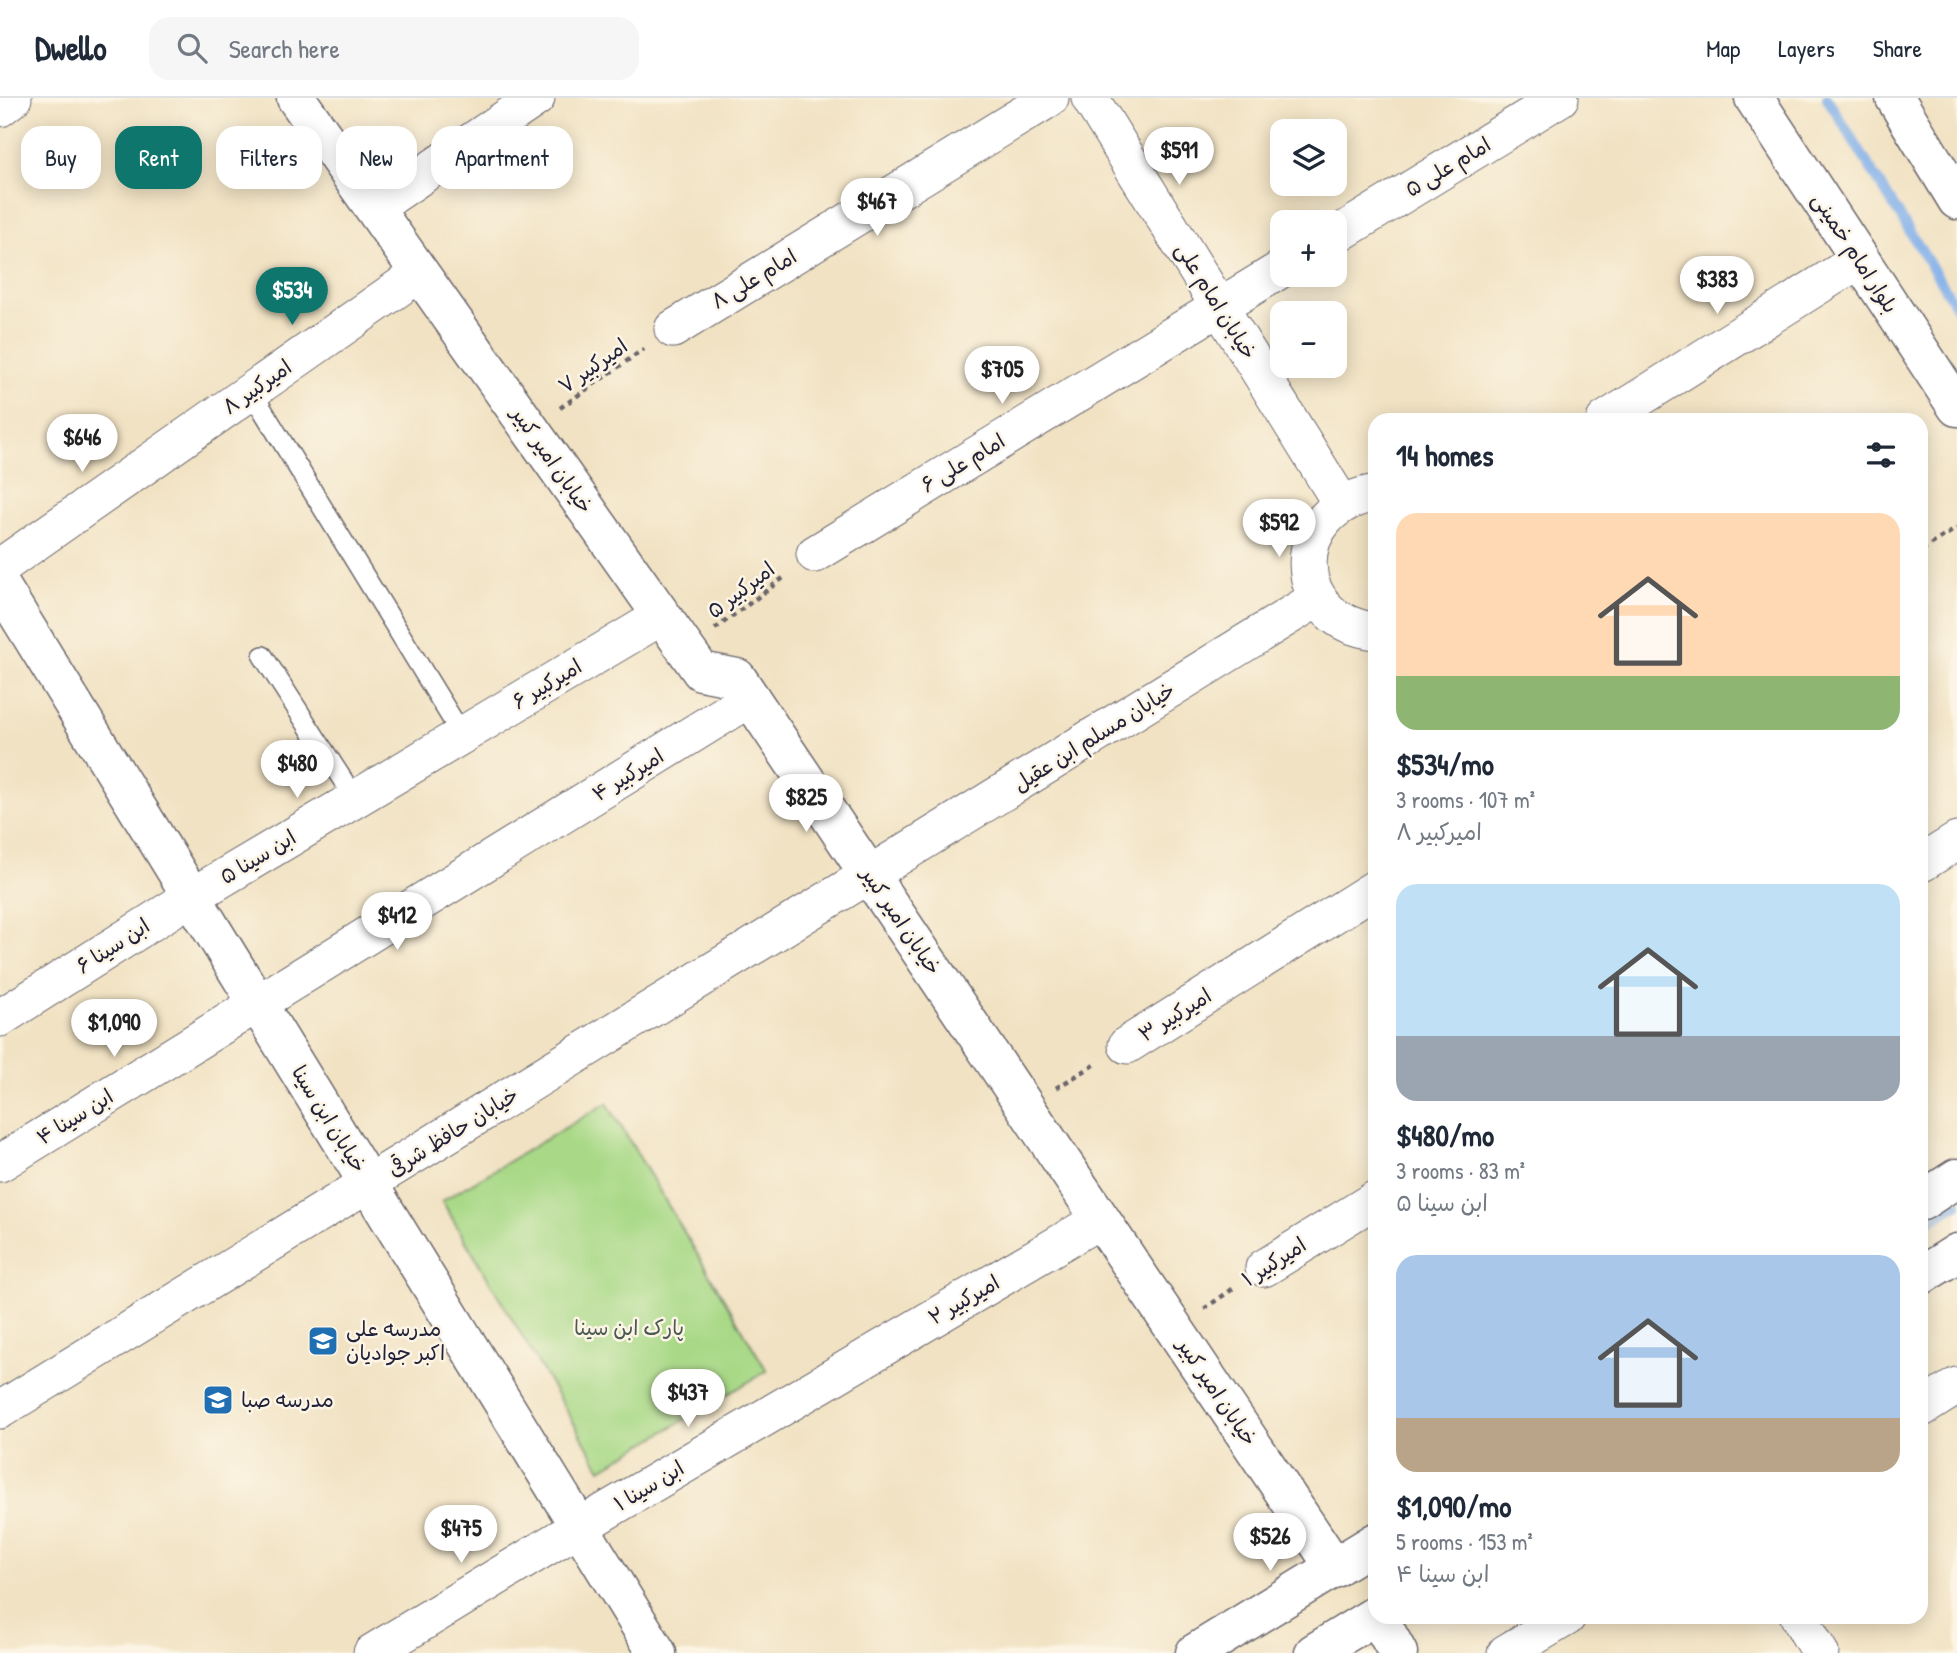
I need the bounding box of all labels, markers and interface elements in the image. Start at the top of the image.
search box [149,17,639,80]
text: Dwello [35,26,107,70]
icon: search [173,29,211,67]
text: Search here [229,31,340,66]
text: Map [1706,32,1740,64]
text: Layers [1778,32,1835,64]
text: Share [1873,32,1922,64]
map controls [1270,119,1347,378]
button: layers [1270,119,1347,196]
chip: Buy [21,126,101,189]
chip: Rent [115,126,202,189]
chip: Filters [216,126,322,189]
chip: New [336,126,417,189]
chip: Apartment [431,126,573,189]
pin: $591 [1138,127,1220,187]
street label: امام علی ۵ [1399,130,1497,205]
text: $591 [1160,134,1198,165]
pin: $467 [836,178,918,238]
text: $467 [857,185,897,216]
street label: بلوار امام خمینی [1804,187,1905,320]
button: + [1270,210,1347,287]
street label: خیابان امام علی [1167,237,1264,366]
street label: امام علی ۸ [705,242,803,317]
pin: $383 [1676,256,1758,316]
text: $383 [1696,263,1738,294]
pin: $534 [251,268,333,327]
text: $534 [272,274,312,305]
button: − [1270,301,1347,378]
street label: امیرکبیر ۷ [552,331,633,400]
pin: $705 [961,346,1043,406]
street label: امیرکبیر ۸ [216,352,297,421]
text: $705 [980,353,1024,384]
street label: خیابان امیر کبیر [504,399,600,519]
pin: $646 [41,414,123,474]
text: $646 [63,421,101,452]
street label: امام علی ۶ [915,426,1011,501]
text: 14 homes [1396,435,1494,475]
icon: filters [1862,436,1900,474]
pin: $592 [1238,500,1320,559]
text: $592 [1259,506,1299,537]
street label: امیرکبیر ۵ [701,554,781,625]
icon: home [1585,558,1711,684]
street label: امیرکبیر ۶ [506,651,587,716]
street label: خیابان مسلم ابن عقیل [1007,675,1181,800]
pin: $480 [256,740,338,800]
street label: امیرکبیر ۴ [586,741,669,808]
text: $534/mo [1396,744,1494,784]
text: $480 [277,747,317,778]
pin: $825 [765,774,847,834]
text: $825 [785,781,827,812]
text: 3 rooms · 107 m² [1396,784,1535,815]
text: امیرکبیر ۸ [1396,816,1482,847]
street label: ابن سینا ۵ [214,822,301,891]
street label: خیابان امیر کبیر [853,859,948,980]
pin: $412 [356,892,438,952]
text: $412 [377,899,417,930]
street label: ابن سینا ۶ [70,911,155,980]
icon: home [1585,929,1711,1055]
street label: امیرکبیر ۳ [1133,981,1217,1048]
pin: $1,090 [57,1000,171,1059]
text: $1,090 [87,1006,141,1037]
street label: خیابان ابن سینا [285,1060,374,1178]
street label: خیابان حافظ شرقی [382,1080,524,1183]
street label: ابن سینا ۴ [31,1082,119,1151]
text: $480/mo [1396,1115,1494,1155]
text: 3 rooms · 83 m² [1396,1155,1525,1186]
text: ابن سینا ۵ [1396,1187,1488,1218]
street label: امیرکبیر ۱ [1236,1230,1312,1293]
street label: امیرکبیر ۲ [923,1268,1005,1332]
icon: home [1585,1300,1711,1426]
park label: پارک ابن سینا [574,1313,684,1342]
place label: مدرسه علی اکبر جوادیان [346,1314,445,1367]
school or university icon: مدرسه علی اکبر جوادیان [306,1324,340,1358]
street label: خیابان امیر کبیر [1169,1330,1264,1451]
pin: $437 [647,1370,729,1429]
text: $437 [667,1376,709,1407]
school or university icon: مدرسه صبا [201,1383,235,1417]
place label: مدرسه صبا [241,1385,334,1414]
street label: ابن سینا ۱ [608,1453,689,1518]
text: $1,090/mo [1396,1486,1511,1526]
pin: $475 [420,1506,502,1565]
text: $475 [440,1512,482,1543]
pin: $526 [1229,1514,1311,1573]
text: $526 [1249,1520,1291,1551]
text: 5 rooms · 153 m² [1396,1526,1533,1557]
text: ابن سینا ۴ [1396,1558,1489,1589]

